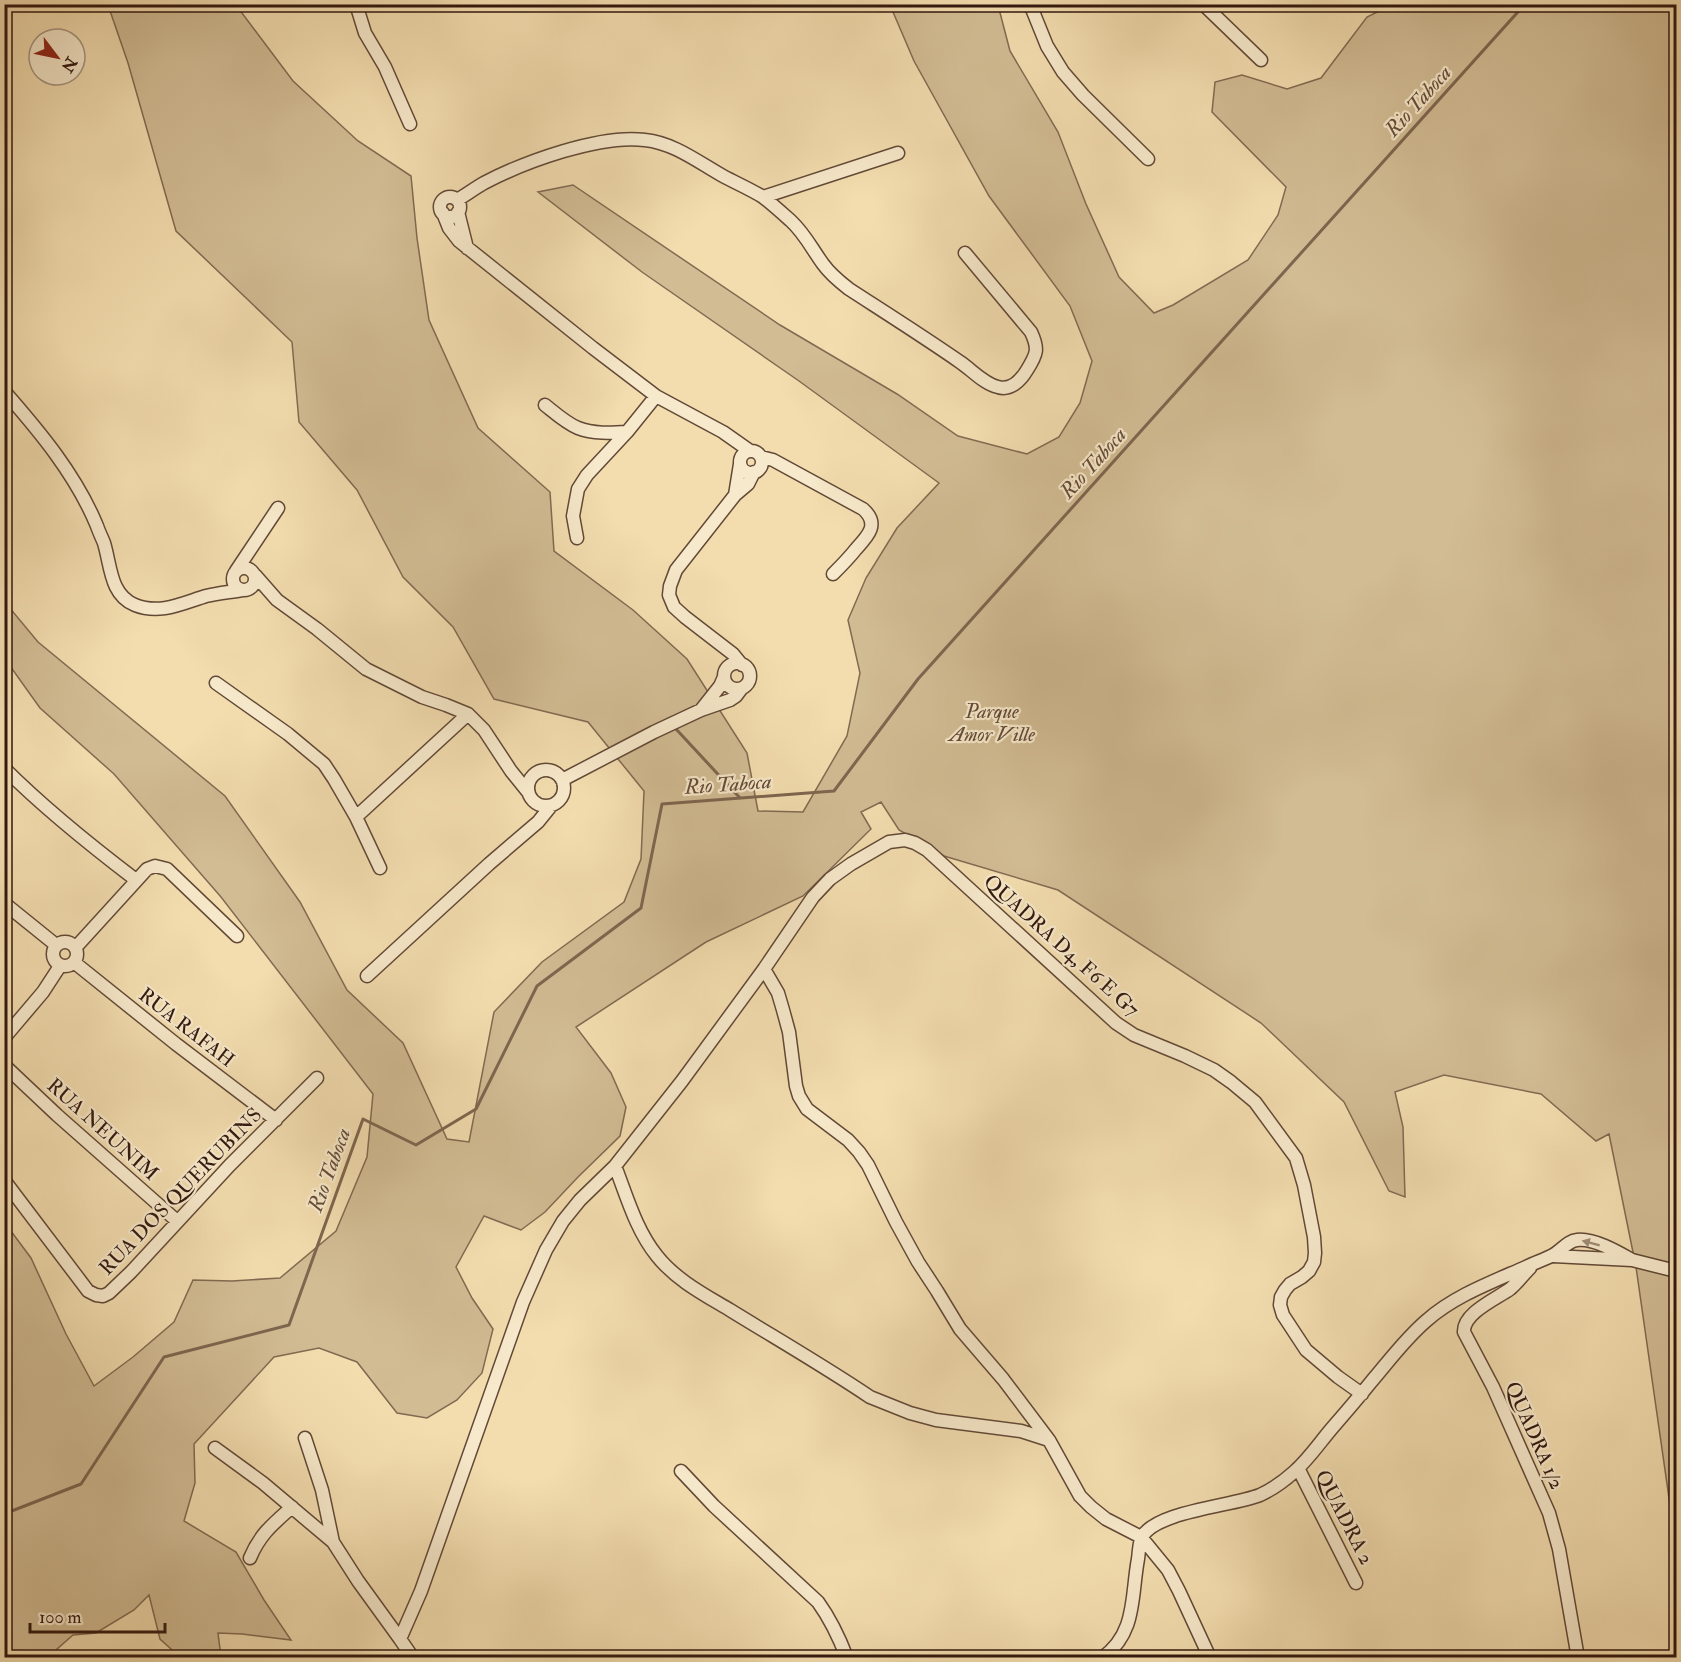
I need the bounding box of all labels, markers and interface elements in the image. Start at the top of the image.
north arrow [27,27,87,87]
text: N [56,52,82,76]
water label: Rio Taboca [1379,60,1458,143]
water label: Rio Taboca [1054,422,1133,505]
park label: Parque Amor Ville [947,699,1035,747]
water label: Rio Taboca [683,768,773,801]
street label: QUADRA D4, F6 E G7 [979,869,1145,1022]
street label: RUA RAFAH [134,982,240,1073]
street label: RUA NEUNIM [42,1073,164,1186]
street label: RUA DOS QUERUBINS [94,1102,267,1280]
water label: Rio Taboca [302,1124,357,1217]
one-way arrow [1582,1237,1601,1247]
street label: QUADRA 1/2 [1500,1377,1569,1493]
street label: QUADRA 2 [1310,1466,1379,1569]
scale bar [30,1596,165,1634]
text: 100 m [39,1606,82,1629]

